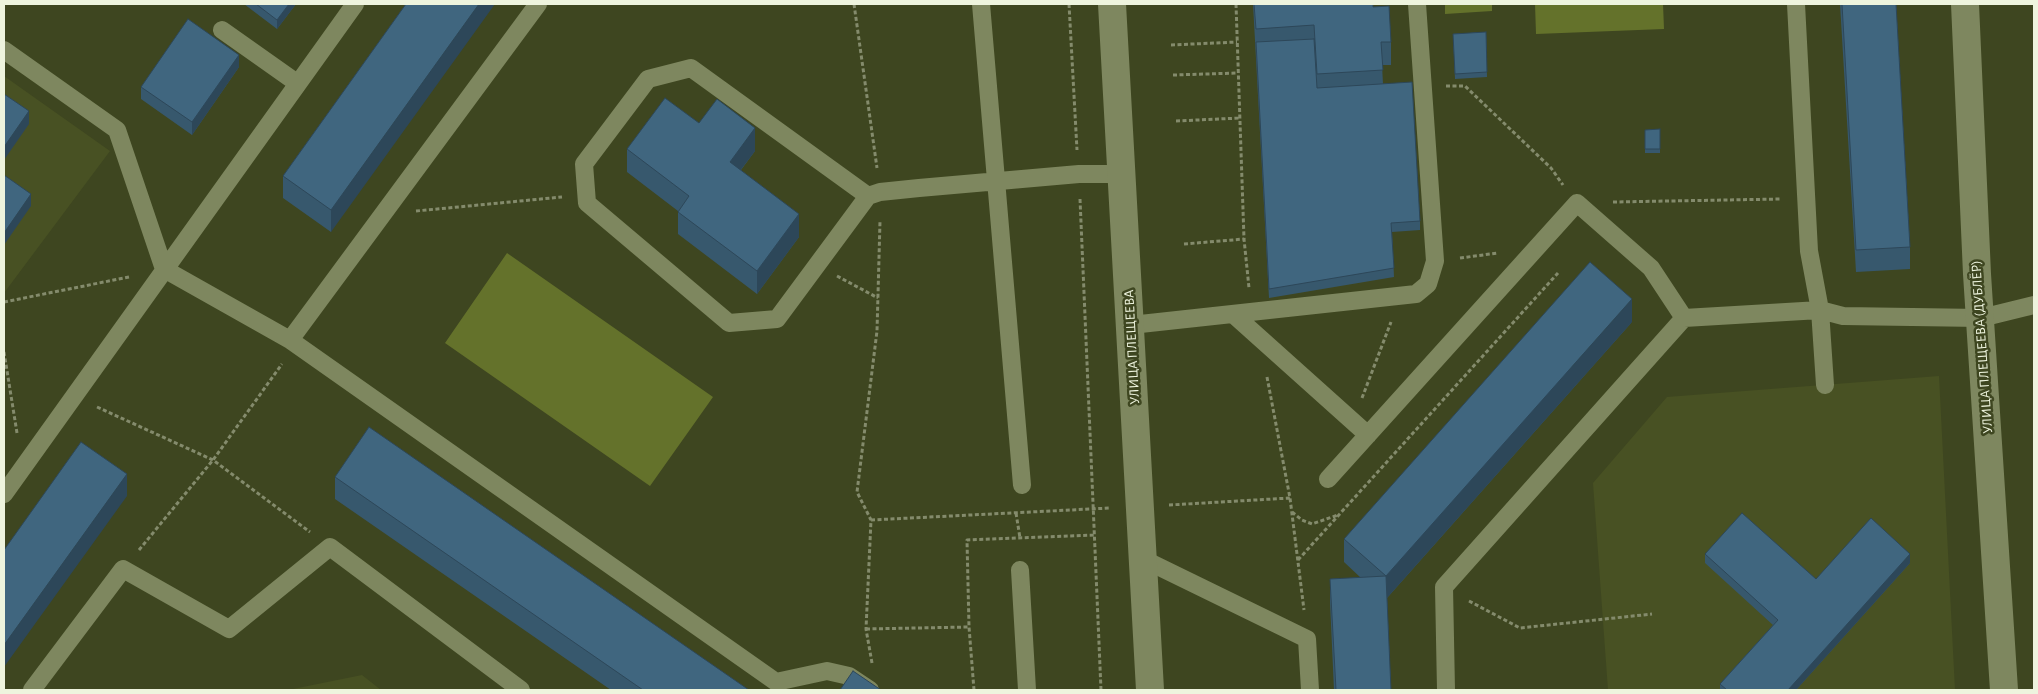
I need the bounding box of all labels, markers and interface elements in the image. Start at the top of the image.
street label: УЛИЦА ПЛЕЩЕЕВА (ДУБЛЁР) [1968,260,1996,434]
street label: УЛИЦА ПЛЕЩЕЕВА [1121,289,1143,405]

